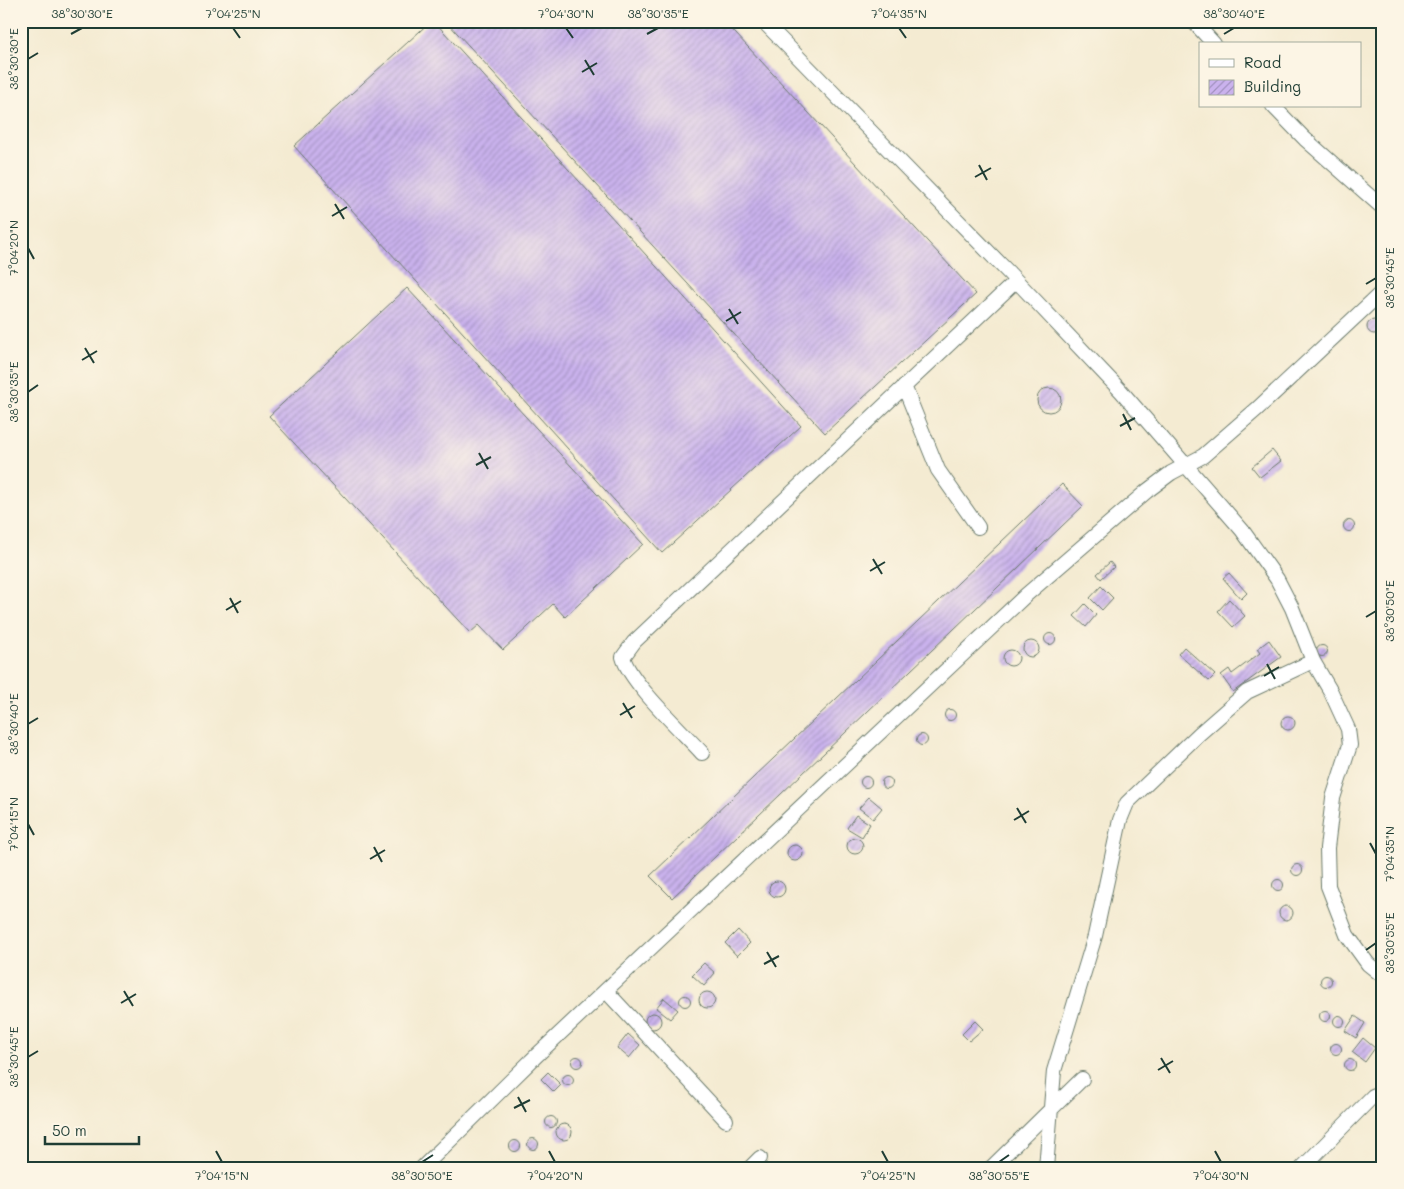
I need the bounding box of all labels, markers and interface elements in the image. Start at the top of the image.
text: 38°30'30"E [51,5,113,21]
text: 7°04'25"N [205,5,261,21]
text: 7°04'30"N [538,5,594,21]
text: 38°30'35"E [627,5,689,21]
text: 7°04'35"N [871,5,927,21]
text: 38°30'40"E [1203,5,1265,21]
text: 38°30'30"E [5,28,21,90]
legend [1199,42,1362,108]
text: Road [1244,52,1281,72]
text: Building [1244,76,1301,96]
text: 7°04'20"N [5,220,21,276]
text: 38°30'45"E [1381,247,1397,309]
text: 38°30'35"E [5,361,21,423]
text: 38°30'50"E [1381,580,1397,642]
text: 38°30'40"E [5,693,21,755]
text: 7°04'15"N [5,797,21,851]
text: 7°04'35"N [1381,826,1397,882]
text: 38°30'55"E [1381,912,1397,974]
text: 38°30'45"E [5,1026,21,1088]
scale bar [45,1114,139,1146]
text: 50 m [52,1120,87,1140]
text: 7°04'15"N [195,1167,249,1183]
text: 38°30'50"E [391,1167,453,1183]
text: 7°04'20"N [527,1167,583,1183]
text: 7°04'25"N [860,1167,916,1183]
text: 38°30'55"E [968,1167,1030,1183]
text: 7°04'30"N [1193,1167,1249,1183]

